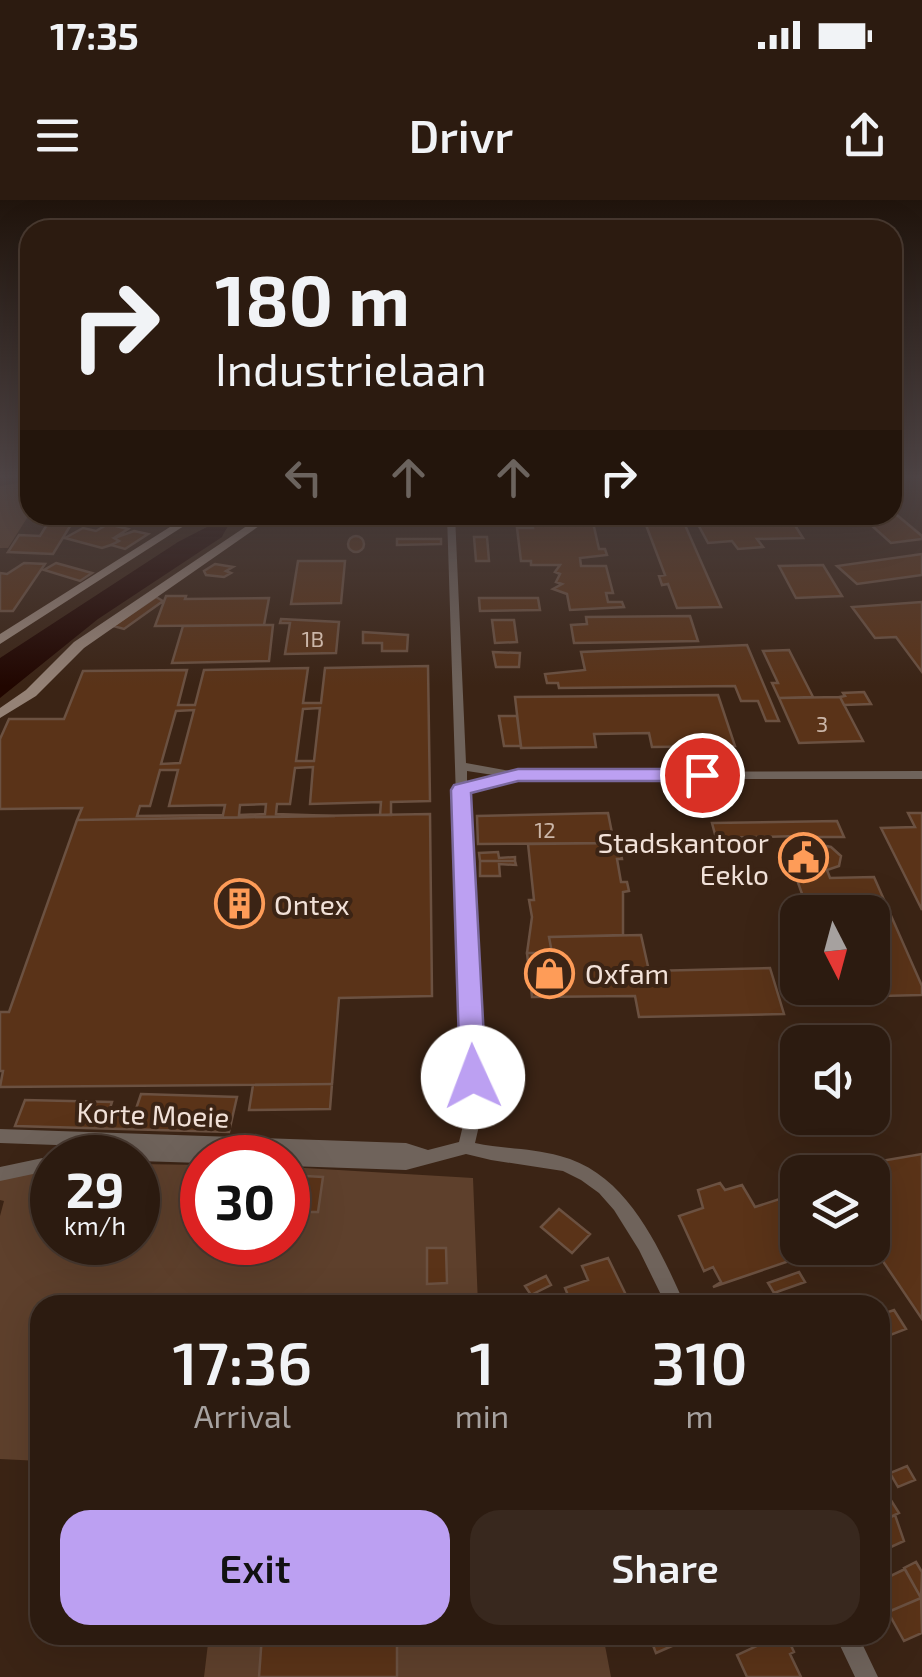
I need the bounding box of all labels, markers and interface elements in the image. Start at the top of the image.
text: 17:35 [50,12,139,58]
icon: menu [30,108,85,163]
text: Drivr [409,108,513,162]
icon: share [837,108,892,163]
text: 180 m [215,256,410,340]
icon: right [50,260,180,390]
text: Industrielaan [215,341,487,395]
icon: left [276,450,331,505]
icon: ahead [381,450,436,505]
icon: ahead [486,450,541,505]
icon: right [591,450,646,505]
house number: 1B [302,625,324,651]
house number: 3 [816,710,828,736]
pin [660,733,745,818]
icon: arrive [675,748,730,803]
house number: 12 [534,816,556,842]
place label: Stadskantoor Eeklo [598,825,769,891]
public building icon: Stadskantoor Eeklo [778,832,830,884]
building icon: Ontex [213,878,265,930]
place label: Ontex [274,887,350,921]
north arrow [780,895,890,1005]
map controls [780,895,890,1265]
shop icon: Oxfam [524,947,576,999]
place label: Oxfam [585,956,669,990]
position arrow [421,1025,525,1129]
button: sound [780,1025,890,1135]
street label: Korte Moeie [76,1094,230,1134]
speed limit sign: 30 [180,1135,310,1265]
button: layers [780,1155,890,1265]
text: 29 [66,1158,124,1218]
text: km/h [64,1210,126,1240]
text: 17:36 [172,1325,312,1397]
text: 1 [469,1325,494,1397]
text: 310 [652,1325,748,1397]
text: Arrival [194,1396,291,1434]
text: min [455,1396,509,1434]
text: m [686,1396,714,1434]
button: Exit [60,1510,450,1625]
button: Share [470,1510,860,1625]

